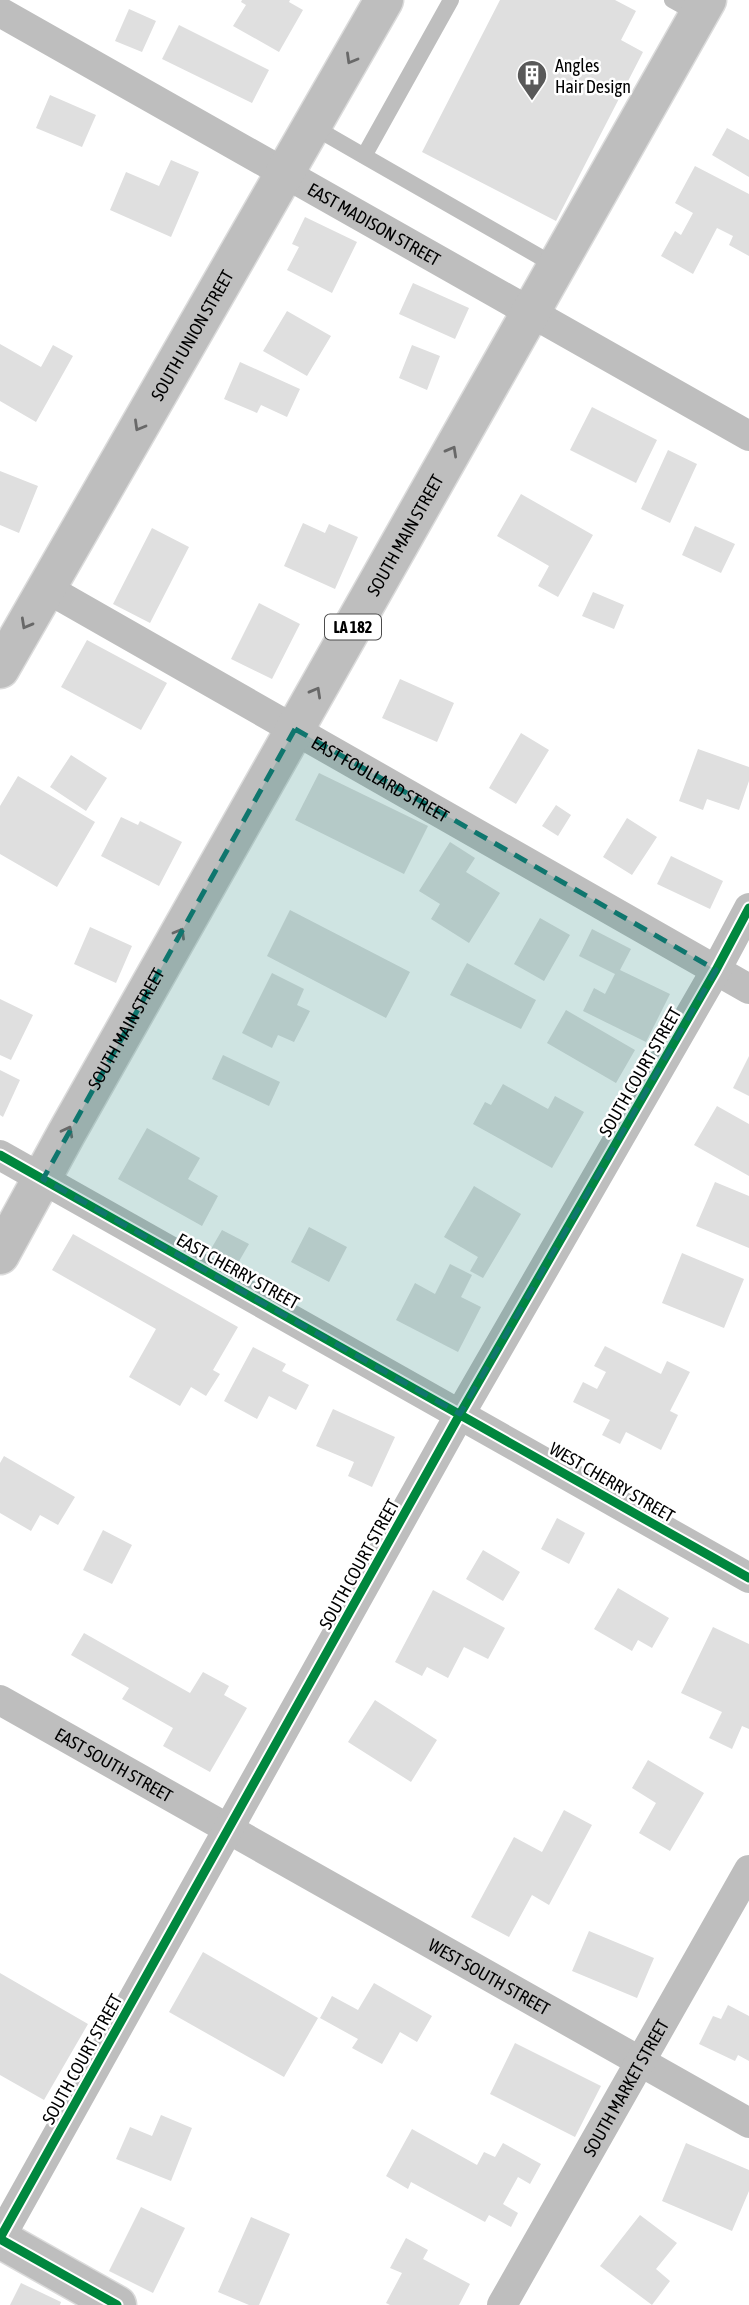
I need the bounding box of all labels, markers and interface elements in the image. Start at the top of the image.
one-way arrow [346,52,359,65]
place label: Angles Hair Design [555,55,631,97]
building icon: Angles Hair Design [515,58,549,102]
street label: EAST MADISON STREET [304,178,444,270]
street label: SOUTH UNION STREET [146,266,237,404]
one-way arrow [134,419,147,432]
one-way arrow [444,446,457,459]
street label: SOUTH MAIN STREET [362,471,447,599]
road number: LA 182 [325,614,381,640]
one-way arrow [21,616,34,629]
one-way arrow [308,687,321,699]
street label: EAST FOULLARD STREET [308,731,453,826]
one-way arrow [172,927,185,940]
street label: SOUTH MAIN STREET [83,964,168,1093]
street label: SOUTH COURT STREET [595,1004,686,1140]
one-way arrow [60,1126,73,1138]
street label: EAST CHERRY STREET [173,1229,303,1313]
street label: WEST CHERRY STREET [546,1438,678,1526]
street label: SOUTH COURT STREET [315,1495,403,1633]
street label: EAST SOUTH STREET [52,1723,177,1806]
street label: WEST SOUTH STREET [425,1934,554,2019]
street label: SOUTH COURT STREET [38,1990,126,2128]
street label: SOUTH MARKET STREET [578,2015,673,2160]

